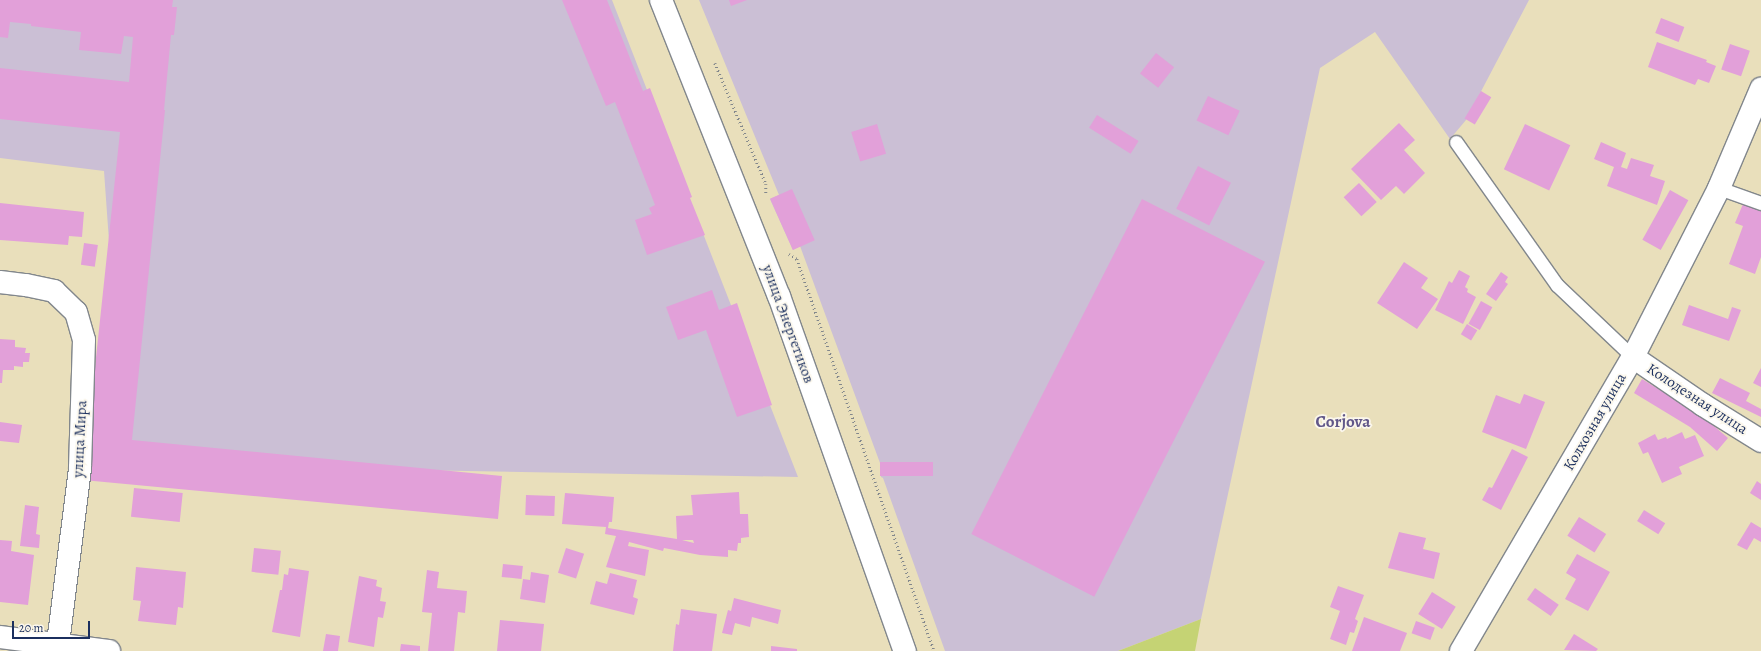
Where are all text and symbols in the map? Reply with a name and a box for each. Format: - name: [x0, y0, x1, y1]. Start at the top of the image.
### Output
- street label: улица Энергетиков: [758, 262, 818, 386]
- street label: Колодезная улица: [1643, 360, 1751, 438]
- street label: Колхозная улица: [1560, 370, 1630, 474]
- street label: улица Мира: [69, 400, 91, 478]
- district label: Corjova: [1315, 412, 1371, 432]
- scale bar: [14, 613, 92, 639]
- text: 20 m: [19, 620, 43, 636]

